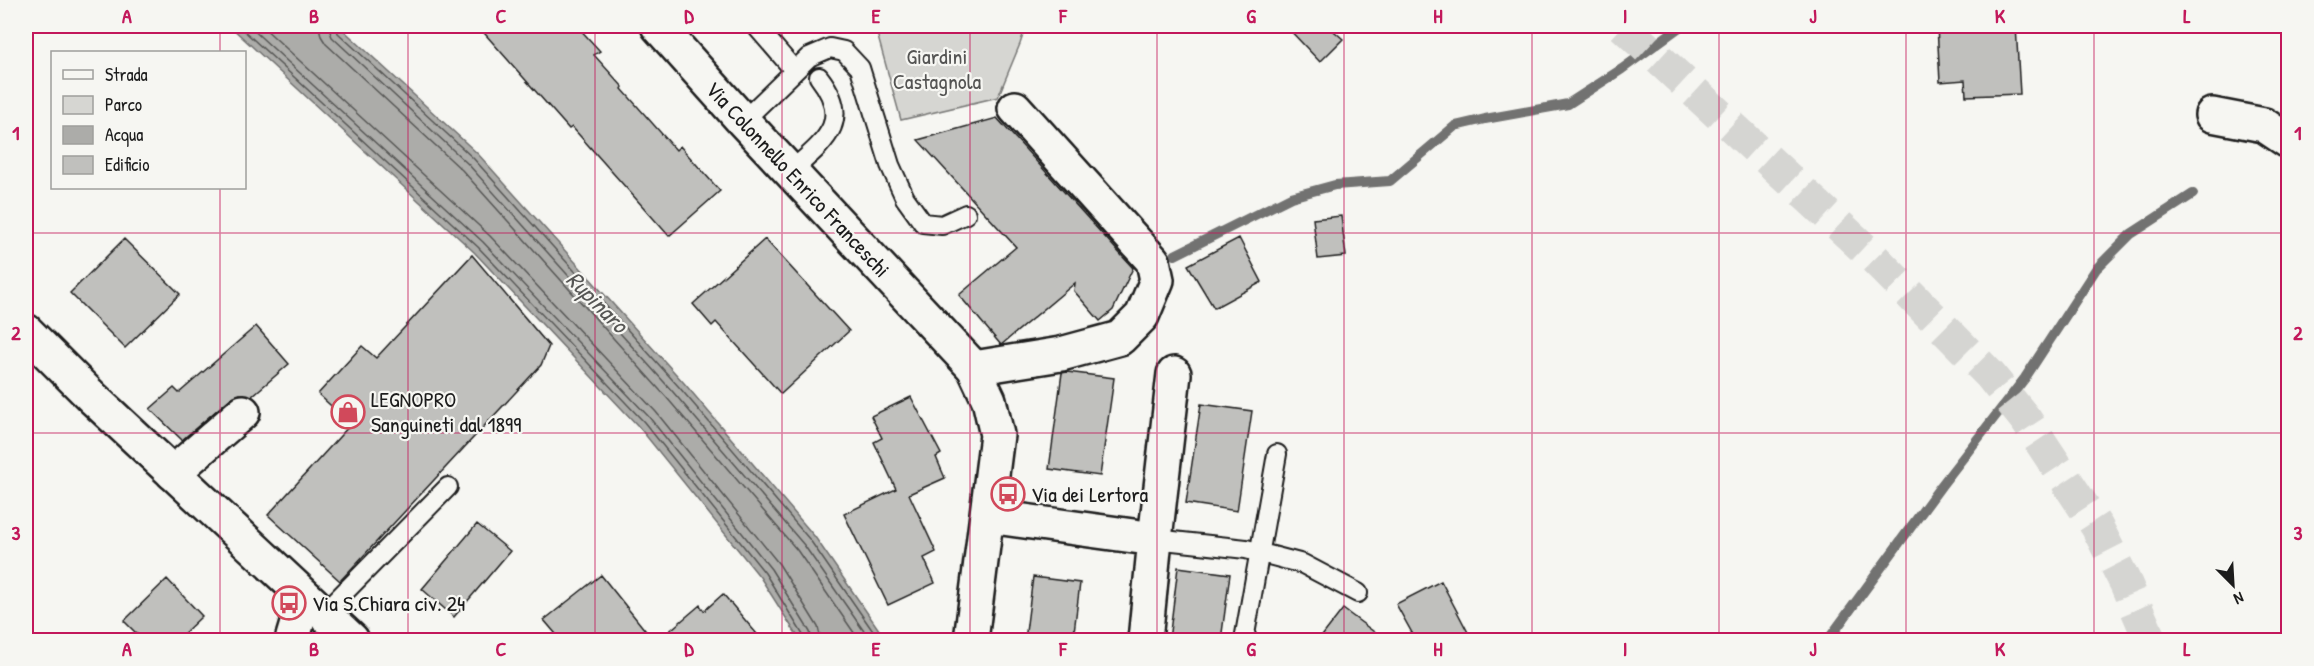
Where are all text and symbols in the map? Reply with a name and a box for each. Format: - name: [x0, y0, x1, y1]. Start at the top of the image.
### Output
- text: A: [122, 2, 132, 29]
- text: B: [309, 2, 319, 29]
- text: C: [496, 2, 507, 29]
- text: D: [684, 2, 694, 29]
- text: E: [872, 2, 881, 29]
- text: F: [1058, 2, 1068, 29]
- text: G: [1246, 2, 1256, 29]
- text: H: [1433, 2, 1443, 29]
- text: I: [1623, 2, 1627, 29]
- text: J: [1809, 2, 1817, 29]
- text: K: [1995, 2, 2006, 29]
- text: L: [2183, 2, 2191, 29]
- park label: Giardini Castagnola: [893, 41, 982, 96]
- legend: [51, 51, 246, 189]
- text: Strada: [105, 62, 148, 87]
- street label: Via Colonnello Enrico Franceschi: [699, 74, 897, 284]
- text: Parco: [105, 92, 142, 117]
- text: 1: [12, 119, 20, 146]
- text: 1: [2294, 119, 2302, 146]
- text: Acqua: [105, 122, 143, 147]
- text: Edificio: [105, 152, 149, 177]
- water label: Rupinaro: [559, 263, 637, 342]
- text: 2: [11, 319, 21, 346]
- text: 2: [2293, 319, 2303, 346]
- place label: LEGNOPRO Sanguineti dal 1899: [371, 384, 521, 439]
- shop icon: LEGNOPRO Sanguineti dal 1899: [330, 394, 366, 430]
- bus stop icon: Via dei Lertora: [990, 476, 1026, 512]
- place label: Via dei Lertora: [1031, 479, 1149, 509]
- text: 3: [12, 519, 21, 546]
- text: 3: [2294, 519, 2303, 546]
- north arrow: [2203, 555, 2263, 615]
- bus stop icon: Via S.Chiara civ. 24: [271, 585, 307, 621]
- text: N: [2230, 587, 2247, 611]
- place label: Via S.Chiara civ. 24: [312, 588, 465, 618]
- text: A: [122, 635, 132, 662]
- text: B: [309, 635, 319, 662]
- text: C: [496, 635, 507, 662]
- text: D: [684, 635, 694, 662]
- text: E: [872, 635, 881, 662]
- text: F: [1058, 635, 1068, 662]
- text: G: [1246, 635, 1256, 662]
- text: H: [1433, 635, 1443, 662]
- text: I: [1623, 635, 1627, 662]
- text: J: [1809, 635, 1817, 662]
- text: K: [1995, 635, 2006, 662]
- text: L: [2183, 635, 2191, 662]

